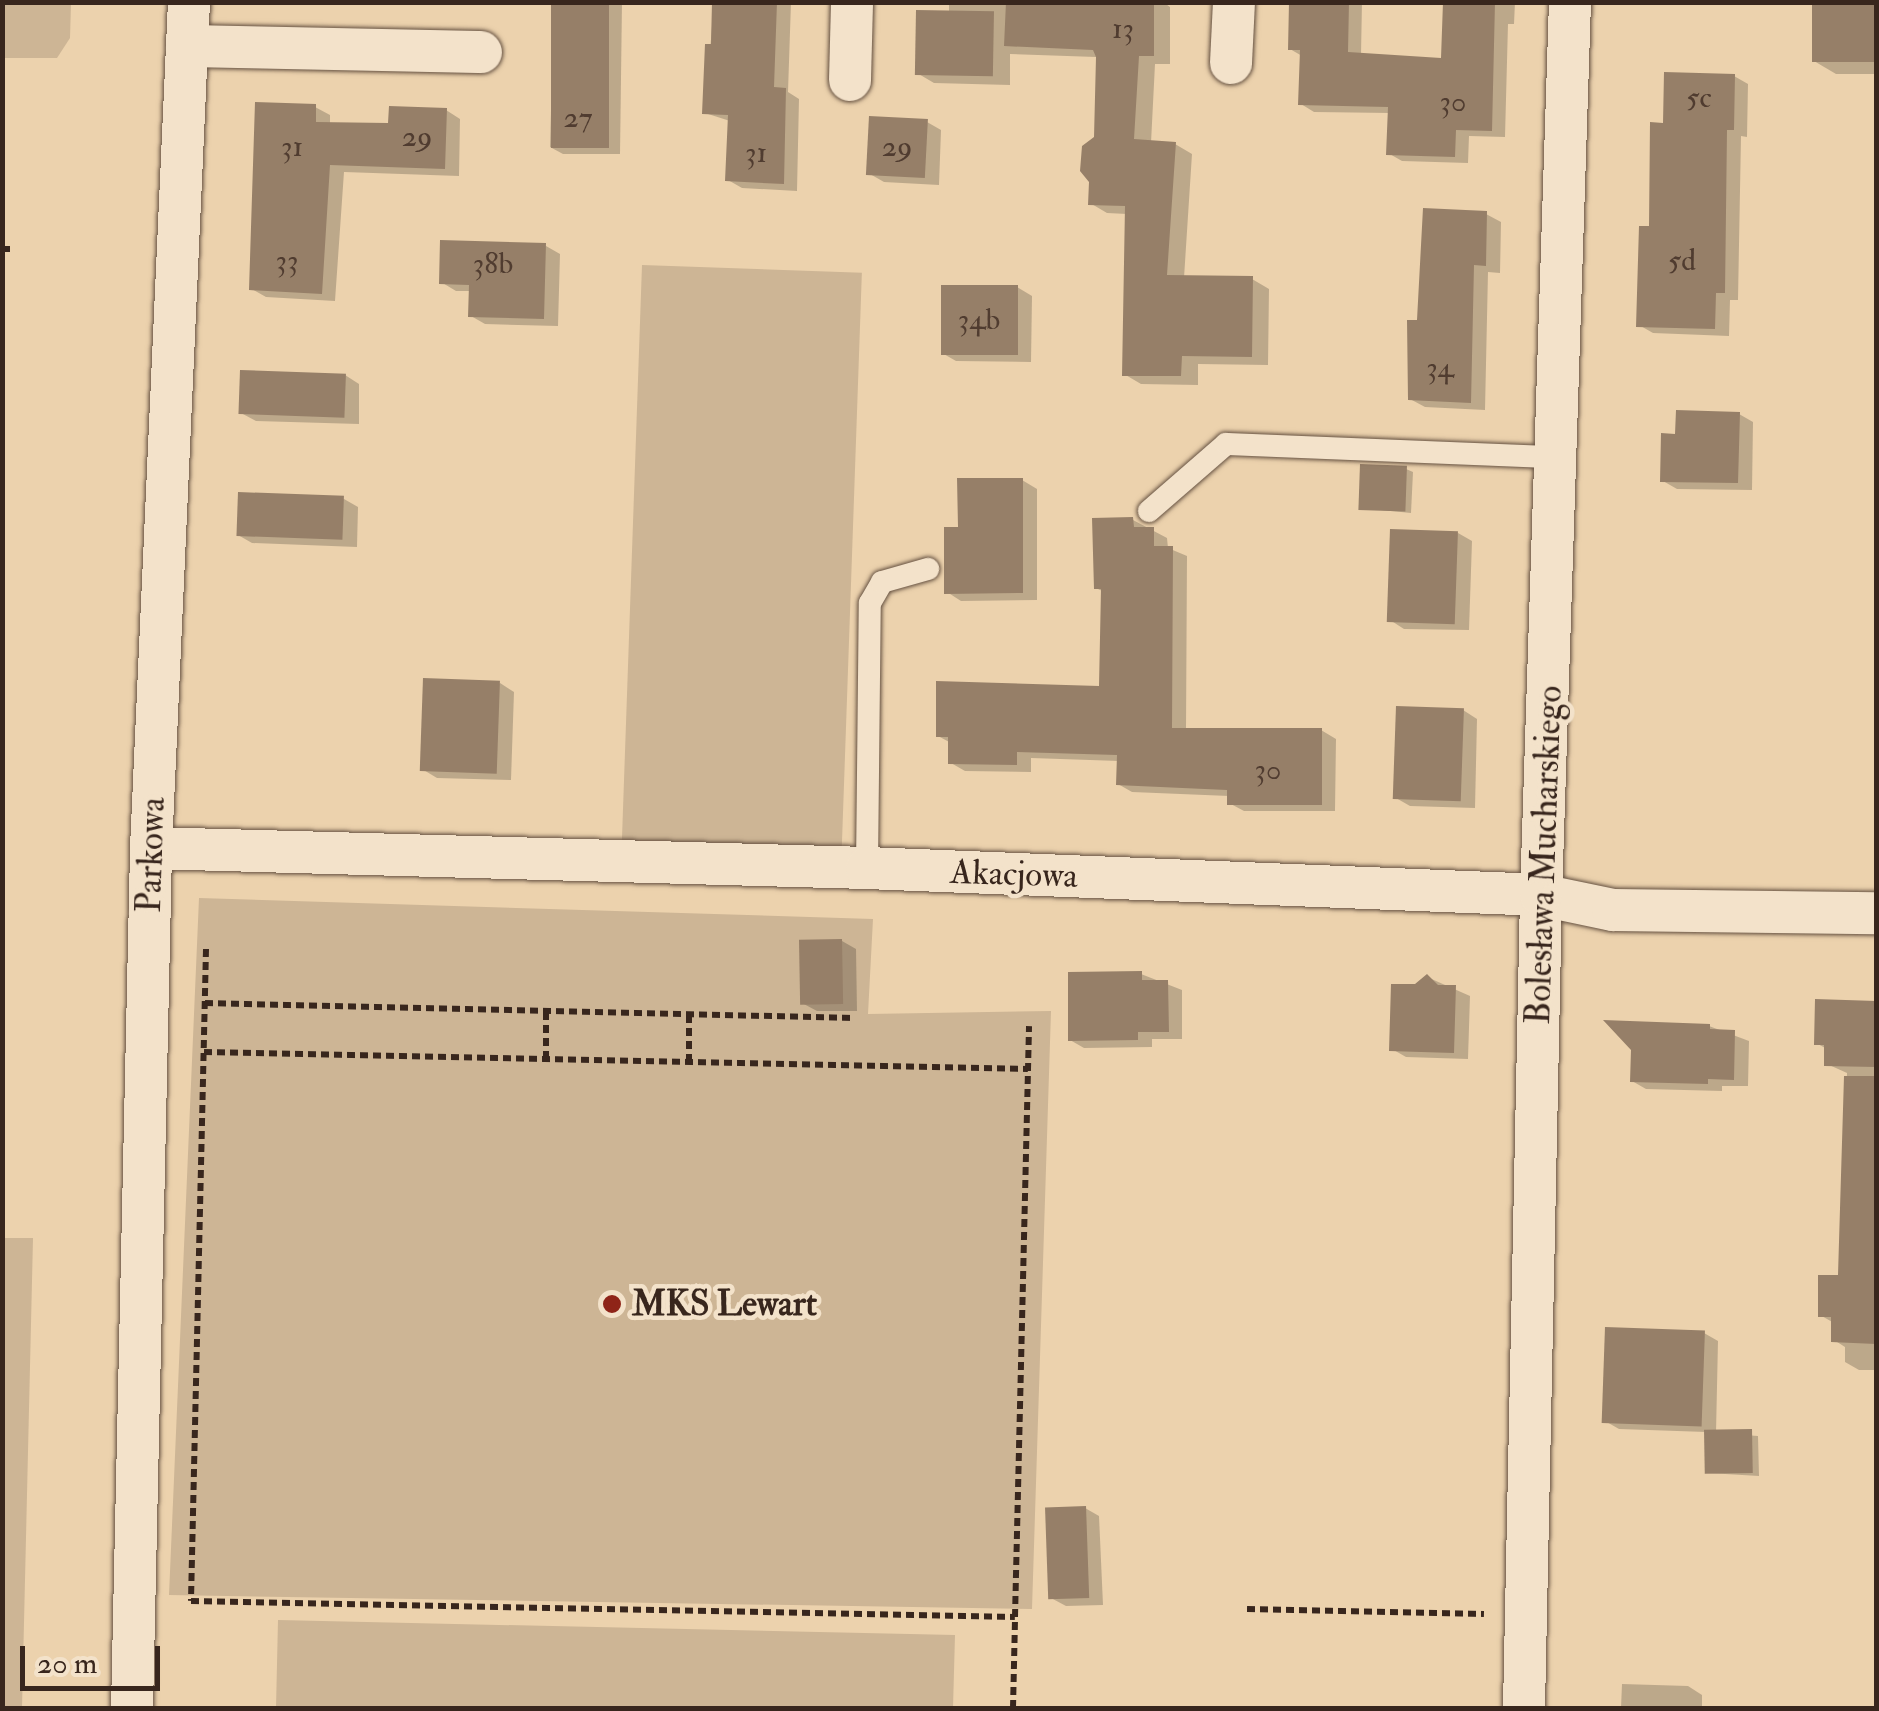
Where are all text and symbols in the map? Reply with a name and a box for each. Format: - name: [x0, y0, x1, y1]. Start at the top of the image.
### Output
- house number: 13: [1112, 11, 1134, 47]
- house number: 5c: [1686, 80, 1712, 116]
- house number: 30: [1440, 84, 1466, 120]
- house number: 27: [564, 100, 592, 136]
- house number: 29: [402, 119, 432, 155]
- house number: 31: [281, 129, 303, 165]
- house number: 29: [882, 129, 912, 165]
- house number: 31: [745, 135, 767, 171]
- house number: 33: [275, 243, 299, 279]
- house number: 5d: [1668, 243, 1696, 279]
- house number: 38b: [473, 246, 513, 282]
- house number: 34b: [958, 302, 1000, 338]
- house number: 34: [1426, 350, 1454, 386]
- street label: Bolesława Mucharskiego: [1517, 685, 1571, 1025]
- house number: 30: [1255, 752, 1281, 788]
- street label: Parkowa: [128, 797, 174, 913]
- street label: Akacjowa: [949, 851, 1079, 897]
- place label: MKS Lewart: [632, 1283, 817, 1325]
- marker: MKS Lewart: [601, 1293, 623, 1315]
- scale bar: [25, 1626, 165, 1688]
- text: 20 m: [37, 1645, 97, 1682]

